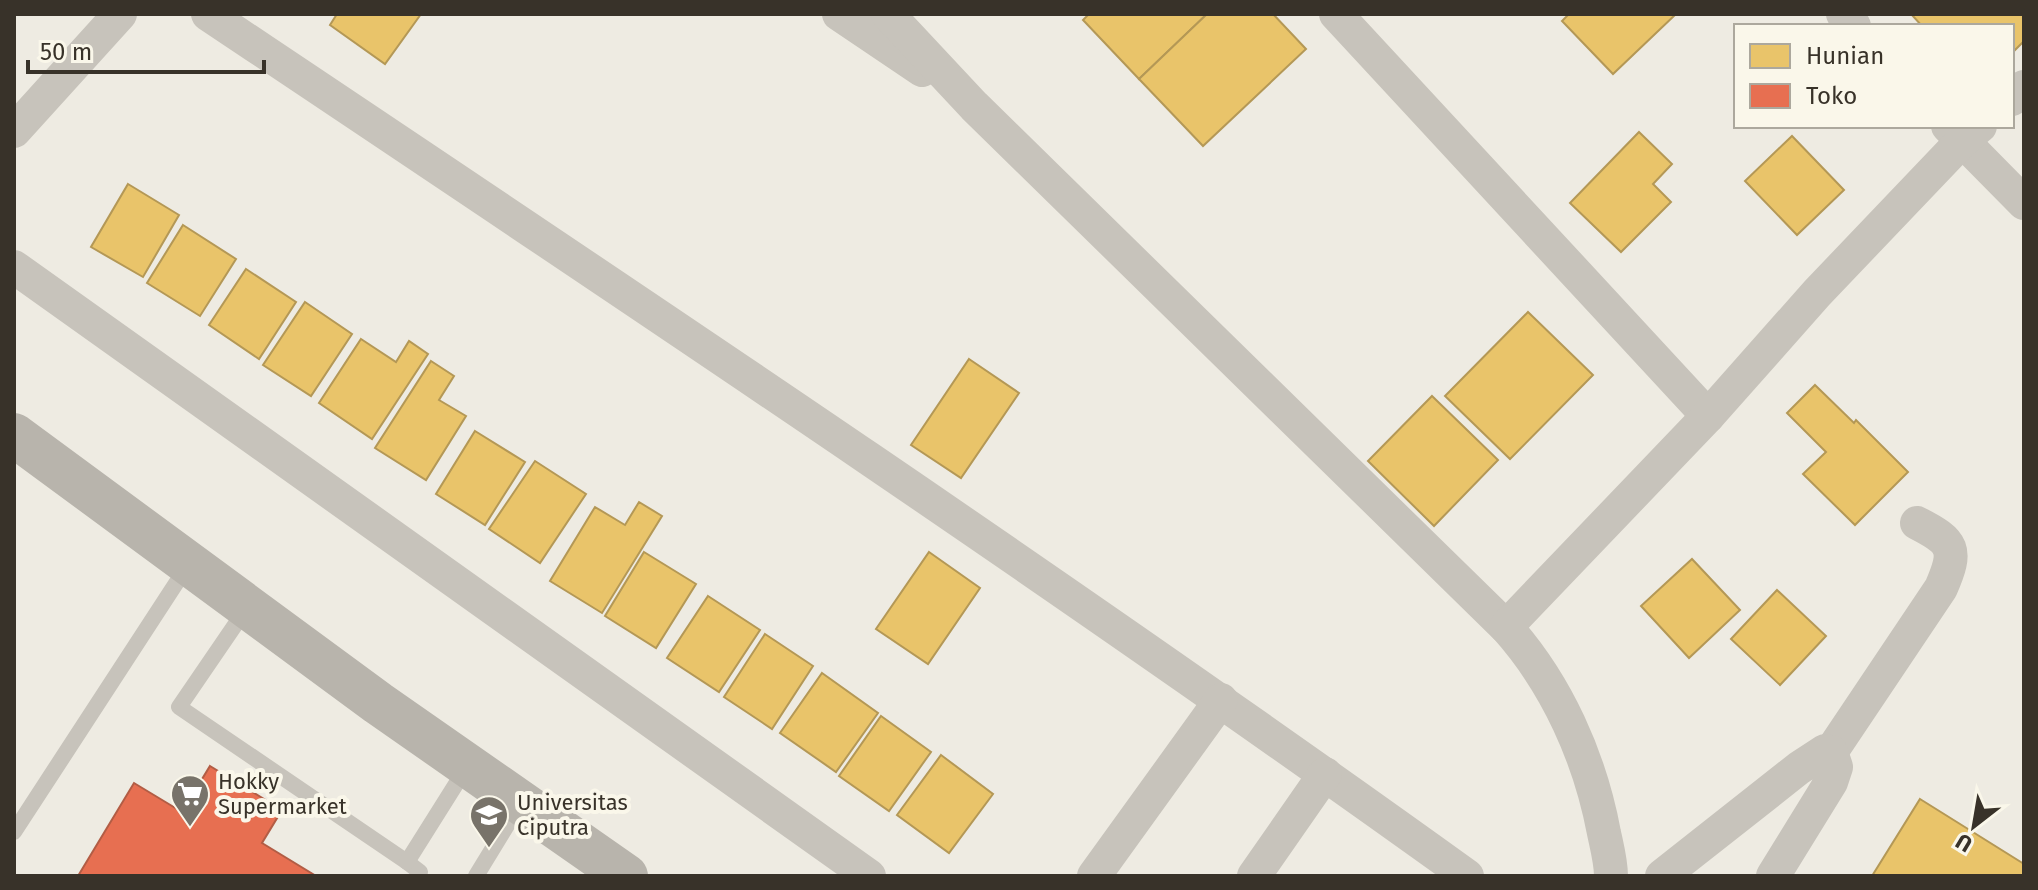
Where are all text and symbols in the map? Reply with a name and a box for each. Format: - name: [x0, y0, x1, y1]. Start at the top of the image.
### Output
- scale bar: [28, 24, 264, 74]
- legend: [1734, 24, 2014, 128]
- text: 50 m: [40, 38, 92, 66]
- text: Hunian: [1806, 42, 1884, 70]
- text: Toko: [1806, 82, 1857, 110]
- place label: Hokky Supermarket: [218, 768, 347, 820]
- supermarket icon: Hokky Supermarket: [169, 773, 211, 828]
- north arrow: [1934, 786, 2014, 866]
- place label: Universitas Ciputra: [517, 789, 628, 841]
- school or university icon: Universitas Ciputra: [468, 794, 510, 849]
- text: U: [1951, 827, 1977, 858]

